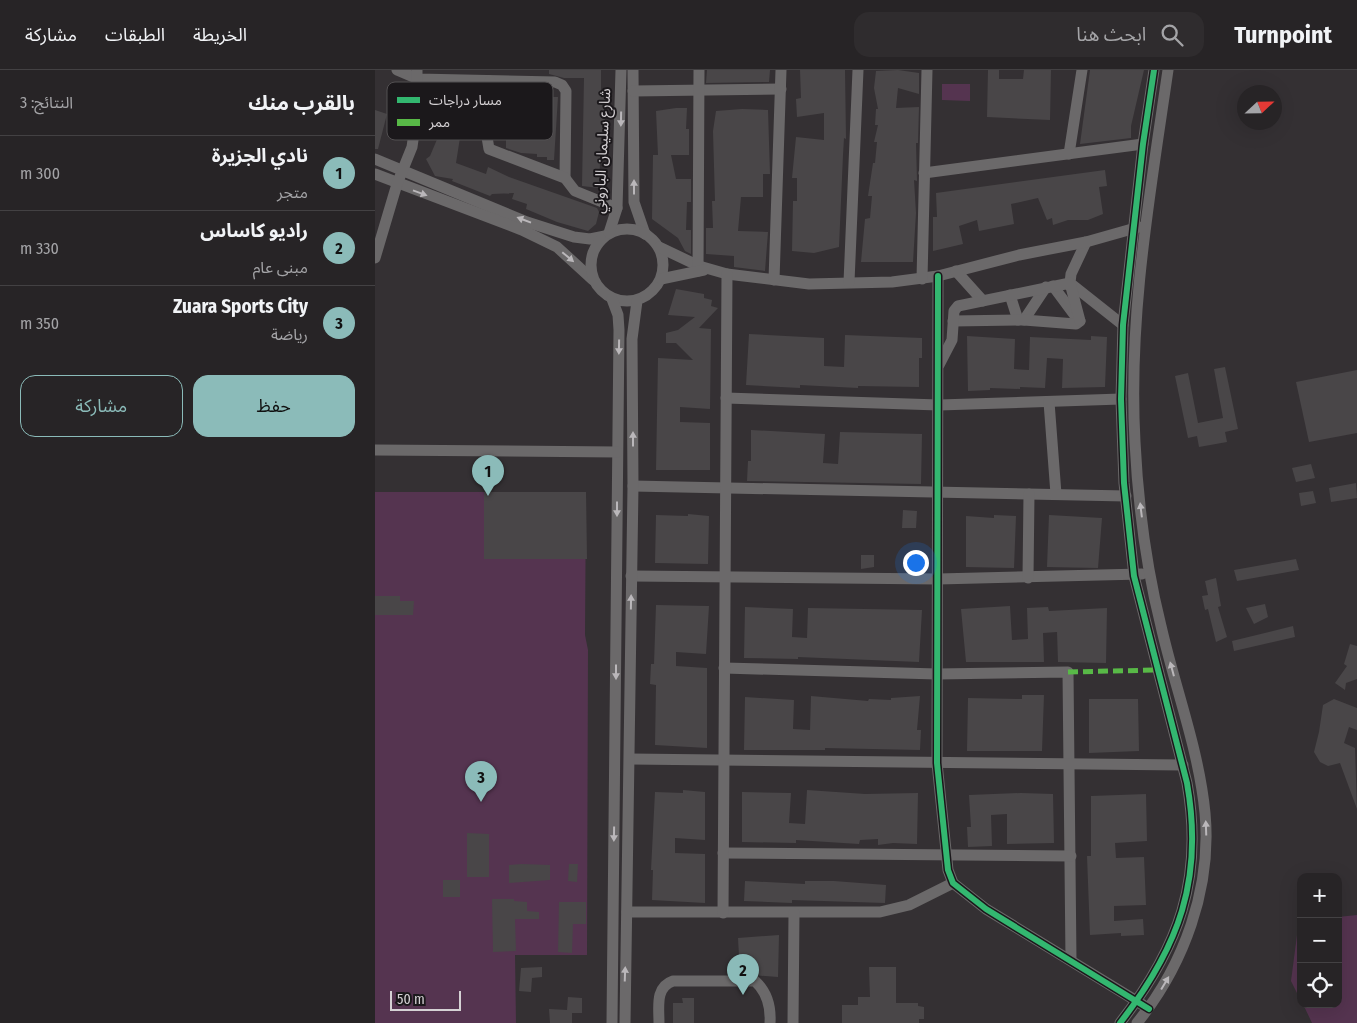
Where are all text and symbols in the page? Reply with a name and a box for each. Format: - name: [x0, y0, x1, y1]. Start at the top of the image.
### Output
- search box: [854, 12, 1204, 57]
- icon: search: [1158, 21, 1186, 49]
- text: Turnpoint: [1234, 21, 1332, 49]
- text: ابحث هنا: [1076, 23, 1146, 46]
- text: مشاركة: [25, 24, 77, 46]
- text: الطبقات: [105, 24, 165, 46]
- text: الخريطة: [193, 24, 247, 46]
- legend: [387, 82, 553, 140]
- north arrow: [1237, 85, 1282, 130]
- street label: شارع سليمان الباروني: [590, 88, 617, 214]
- text: بالقرب منك: [248, 90, 355, 116]
- text: مسار دراجات: [429, 92, 502, 109]
- text: النتائج: 3: [20, 93, 73, 112]
- one-way arrow: [617, 111, 625, 127]
- text: ممر: [428, 114, 450, 131]
- text: نادي الجزيرة: [212, 144, 308, 167]
- text: 300 m: [20, 164, 60, 183]
- text: 1: [336, 164, 342, 183]
- one-way arrow: [630, 179, 638, 195]
- text: متجر: [277, 183, 308, 202]
- one-way arrow: [413, 189, 428, 197]
- one-way arrow: [517, 216, 531, 224]
- text: راديو كاساس: [200, 219, 308, 242]
- text: 330 m: [20, 239, 59, 258]
- text: 2: [335, 239, 343, 258]
- one-way arrow: [562, 251, 574, 263]
- text: مبنى عام: [253, 258, 308, 277]
- text: Zuara Sports City: [173, 295, 308, 318]
- text: 350 m: [20, 314, 59, 333]
- text: 3: [335, 314, 343, 333]
- text: رياضة: [271, 325, 308, 344]
- one-way arrow: [614, 339, 622, 355]
- button: مشاركة: [20, 375, 183, 437]
- button: حفظ: [193, 375, 355, 437]
- one-way arrow: [629, 431, 637, 447]
- pin: 1: [472, 455, 504, 496]
- one-way arrow: [613, 501, 621, 517]
- one-way arrow: [1137, 502, 1145, 518]
- your location: [903, 550, 929, 576]
- one-way arrow: [627, 594, 635, 610]
- one-way arrow: [1168, 662, 1176, 677]
- one-way arrow: [612, 664, 620, 680]
- pin: 3: [465, 761, 497, 802]
- one-way arrow: [1201, 820, 1209, 836]
- one-way arrow: [610, 826, 618, 842]
- map controls: [1297, 873, 1342, 1008]
- button: +: [1297, 873, 1342, 918]
- button: −: [1297, 918, 1342, 963]
- pin: 2: [727, 954, 759, 995]
- button: locate: [1297, 963, 1342, 1008]
- one-way arrow: [621, 966, 629, 982]
- one-way arrow: [1161, 976, 1170, 990]
- scale bar: [390, 988, 461, 1011]
- text: 50 m: [397, 991, 425, 1008]

